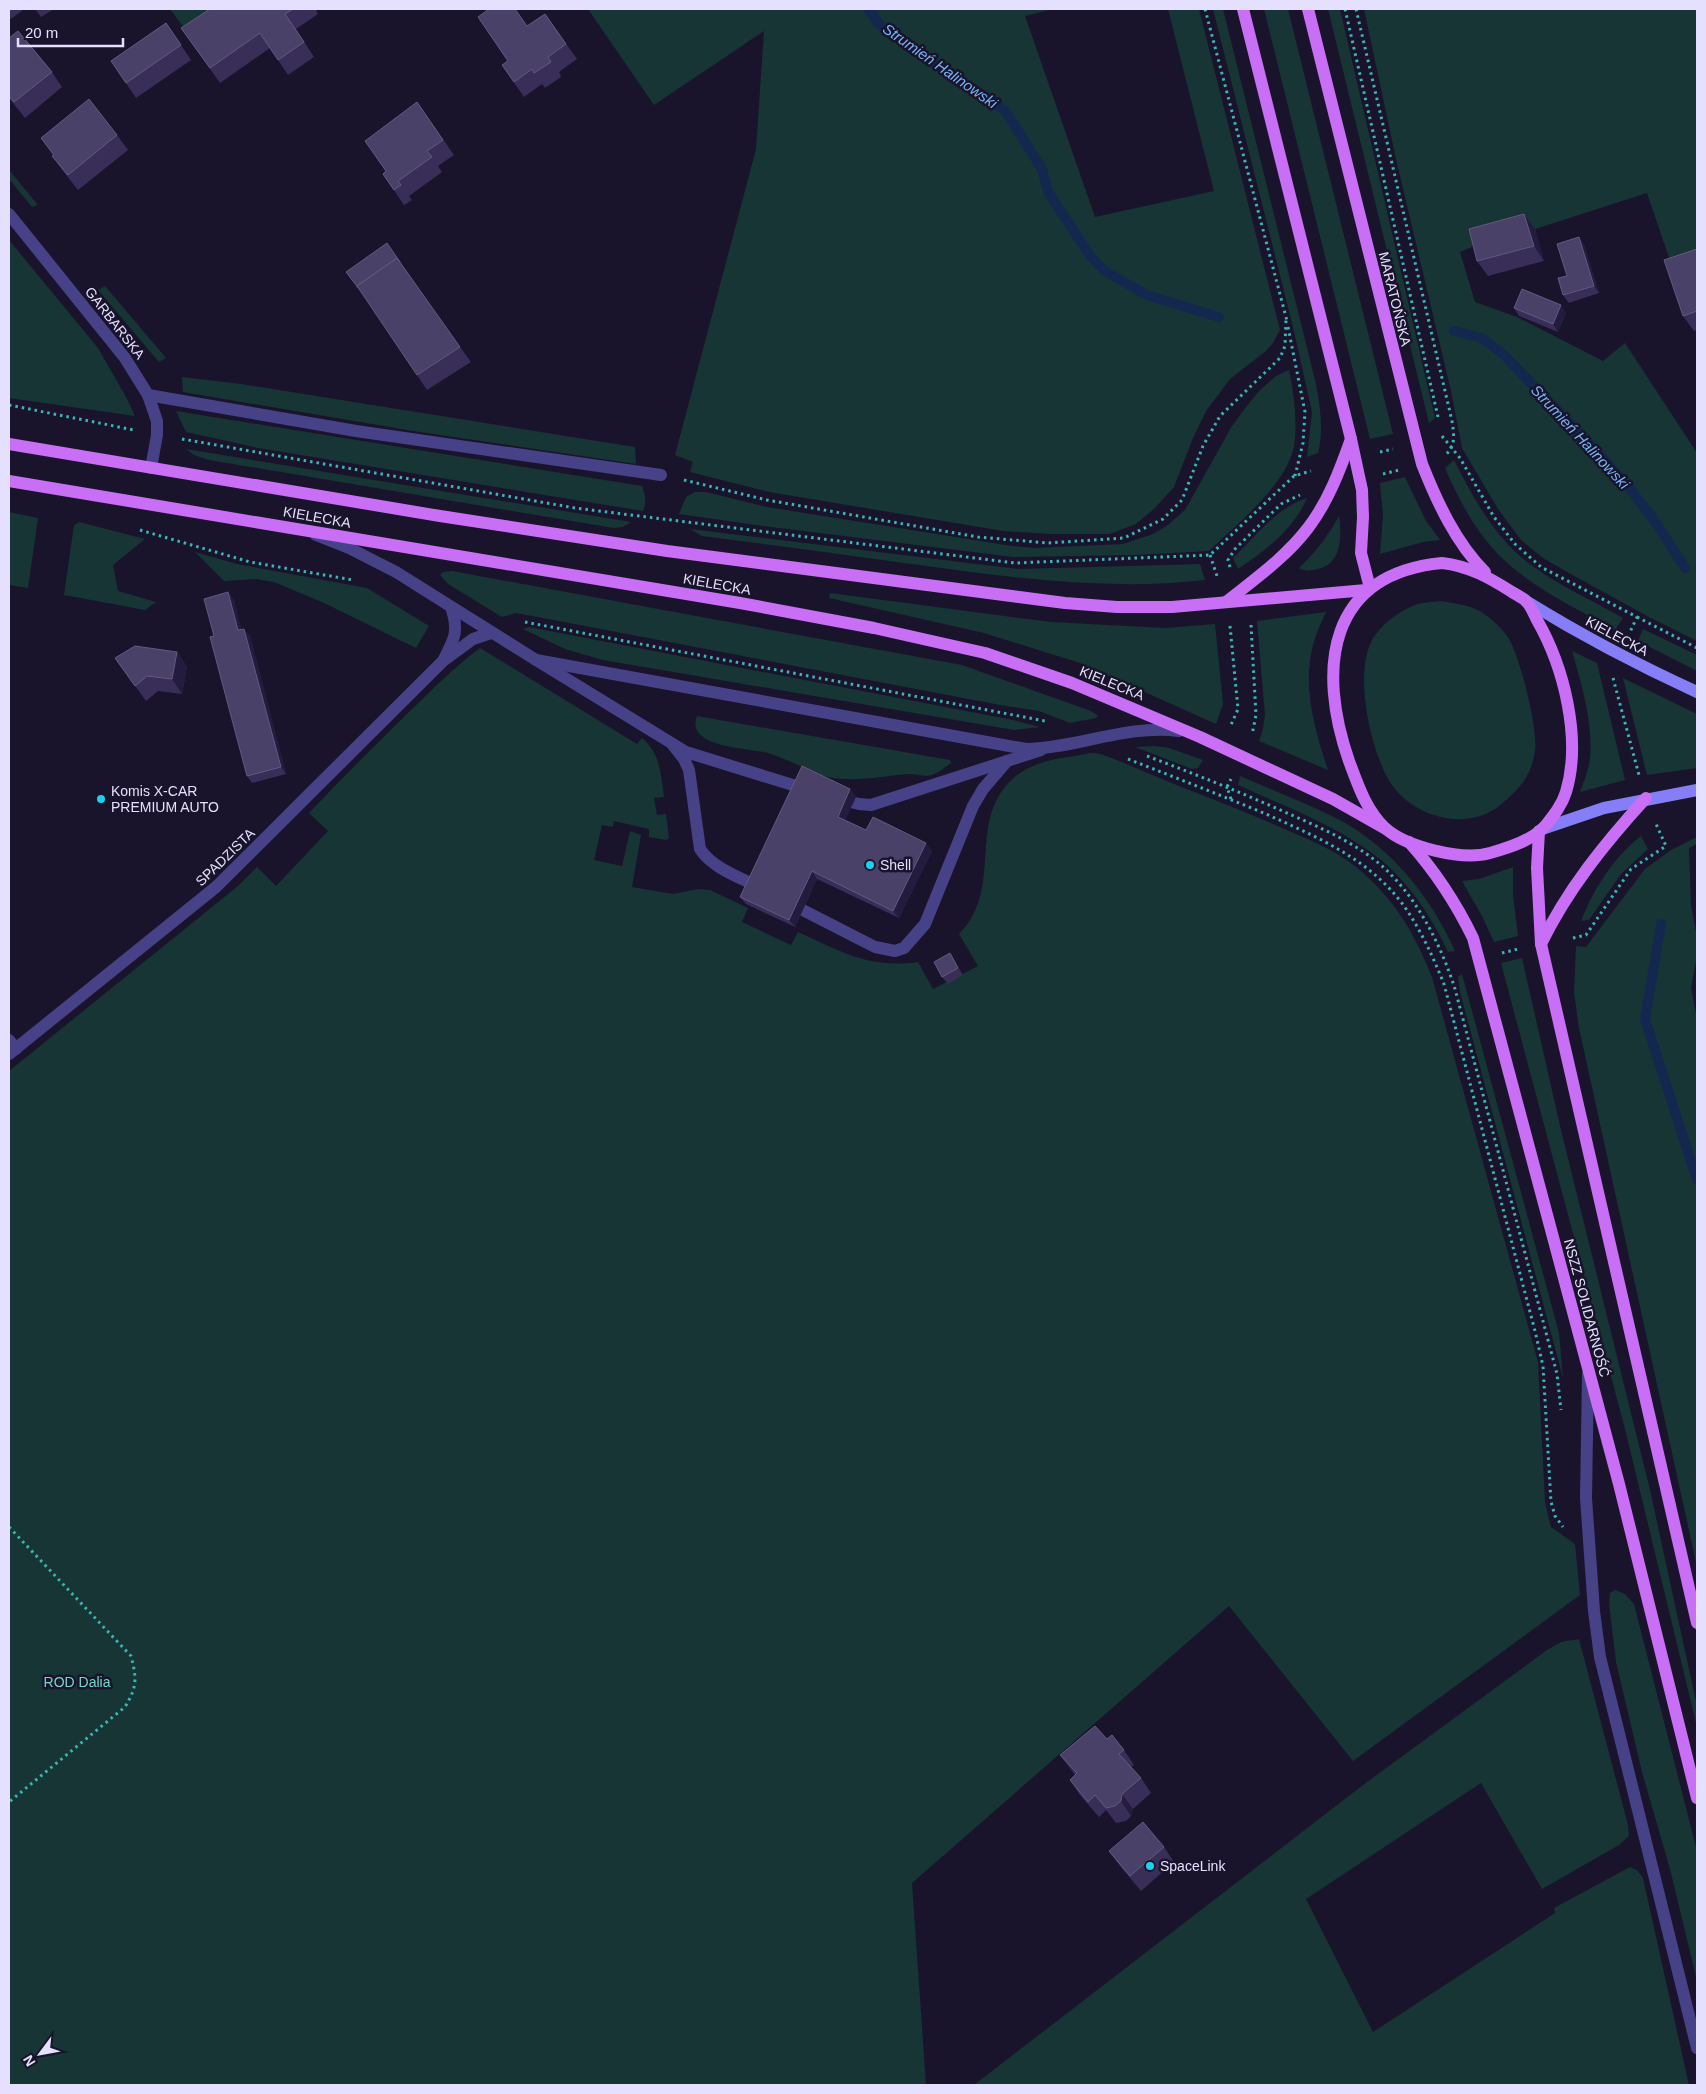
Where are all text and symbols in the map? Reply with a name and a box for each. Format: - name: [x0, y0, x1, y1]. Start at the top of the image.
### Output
- scale bar: [18, 15, 122, 47]
- water label: Strumień Halinowski: [880, 20, 1001, 112]
- text: 20 m: [25, 24, 58, 41]
- street label: MARATOŃSKA: [1376, 250, 1415, 348]
- street label: GARBARSKA: [82, 284, 149, 363]
- water label: Strumień Halinowski: [1528, 381, 1633, 493]
- street label: KIELECKA: [282, 503, 353, 531]
- street label: KIELECKA: [682, 570, 753, 598]
- street label: KIELECKA: [1583, 613, 1652, 659]
- street label: KIELECKA: [1077, 663, 1147, 703]
- place label: Komis X-CAR PREMIUM AUTO: [111, 783, 219, 815]
- marker: Komis X-CAR PREMIUM AUTO: [95, 793, 107, 805]
- street label: SPADZISTA: [192, 824, 258, 889]
- place label: Shell: [880, 857, 911, 873]
- marker: Shell: [864, 859, 876, 871]
- street label: NSZZ SOLIDARNOŚĆ: [1561, 1237, 1614, 1379]
- park label: ROD Dalia: [44, 1674, 111, 1690]
- place label: SpaceLink: [1160, 1858, 1226, 1874]
- marker: SpaceLink: [1144, 1860, 1156, 1872]
- north arrow: [15, 2029, 65, 2079]
- text: N: [20, 2052, 38, 2069]

